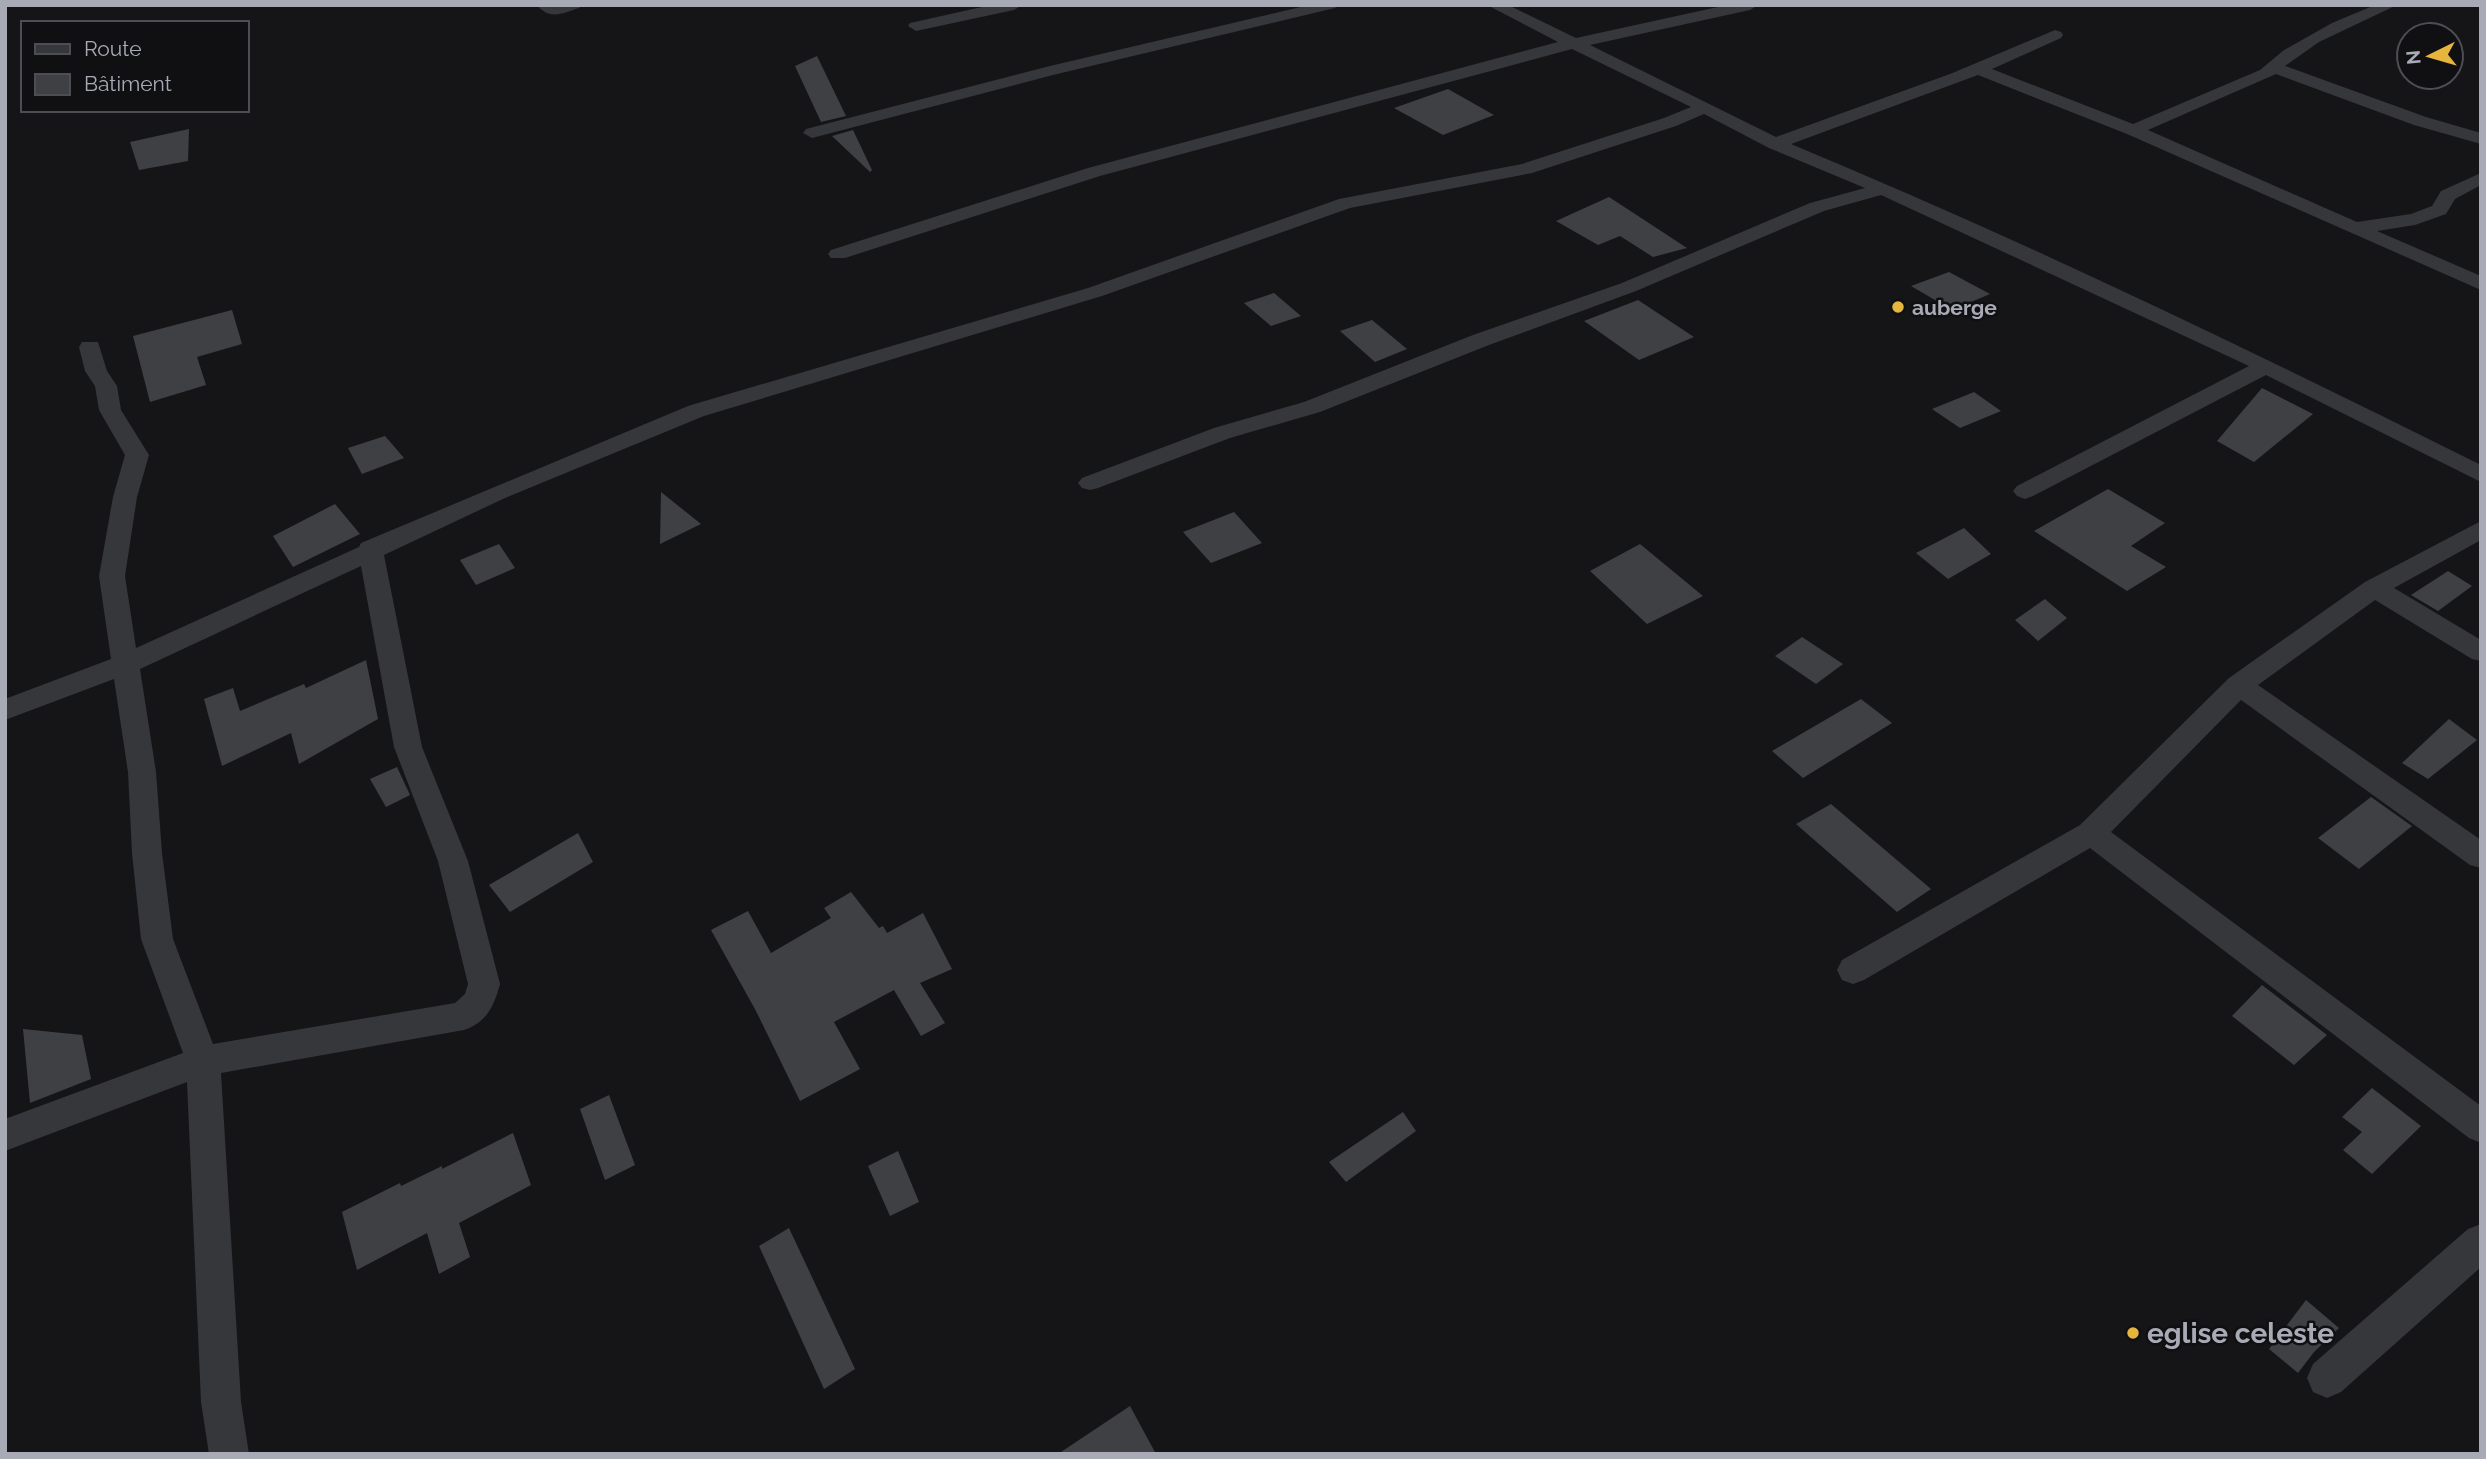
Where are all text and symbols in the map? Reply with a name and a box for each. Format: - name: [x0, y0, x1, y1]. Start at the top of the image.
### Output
- legend: [21, 21, 248, 112]
- north arrow: [2395, 21, 2465, 91]
- text: Route: [84, 36, 142, 61]
- text: N: [2401, 49, 2425, 66]
- text: Bâtiment: [84, 71, 172, 96]
- place label: auberge: [1912, 295, 1997, 320]
- marker: auberge: [1890, 299, 1906, 315]
- place label: eglise celeste: [2147, 1317, 2334, 1350]
- marker: eglise celeste: [2125, 1325, 2141, 1341]

